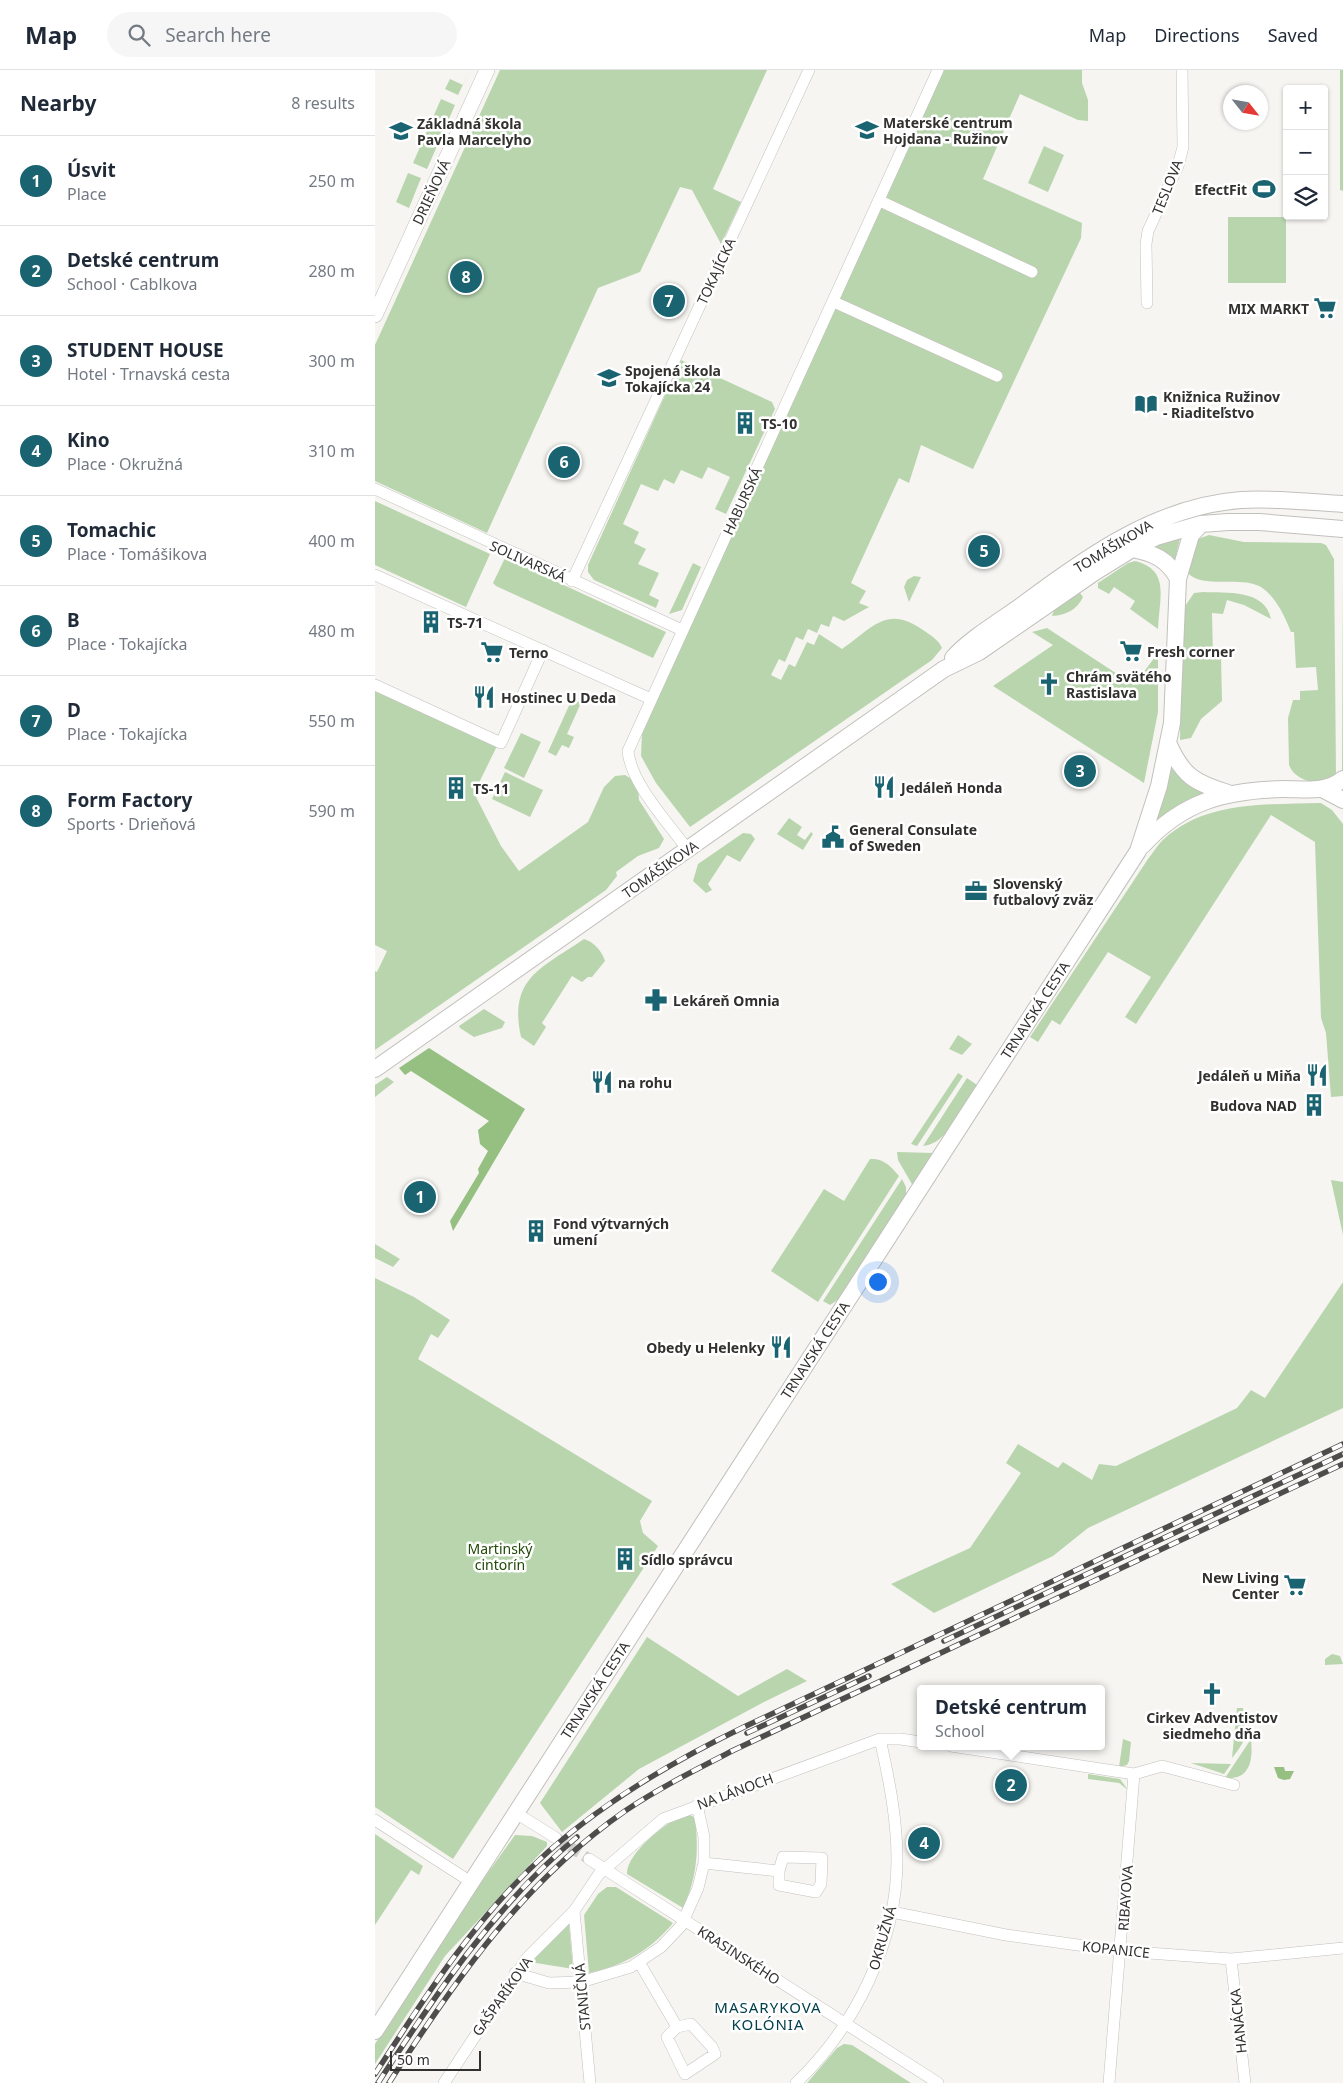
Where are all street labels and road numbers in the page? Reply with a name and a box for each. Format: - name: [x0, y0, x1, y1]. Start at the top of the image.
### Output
- street label: DRIEŇOVÁ: [408, 156, 454, 228]
- street label: TESLOVA: [1147, 157, 1187, 217]
- street label: TOKAJÍCKA: [692, 234, 740, 308]
- street label: HABURSKÁ: [718, 464, 766, 538]
- street label: TOMÁŠIKOVA: [1070, 515, 1156, 577]
- street label: SOLIVARSKÁ: [487, 536, 569, 586]
- street label: TOMÁŠIKOVA: [618, 836, 702, 902]
- street label: TRNAVSKÁ CESTA: [996, 957, 1074, 1063]
- street label: TRNAVSKÁ CESTA: [776, 1297, 854, 1403]
- street label: TRNAVSKÁ CESTA: [556, 1637, 634, 1743]
- street label: NA LÁNOCH: [694, 1768, 776, 1814]
- street label: RIBAYOVA: [1113, 1864, 1137, 1932]
- street label: OKRUŽNÁ: [864, 1904, 900, 1972]
- street label: KRASINSKÉHO: [694, 1921, 784, 1989]
- street label: KOPANICE: [1081, 1936, 1151, 1962]
- street label: GAŠPARÍKOVA: [468, 1952, 536, 2040]
- street label: STANIČNÁ: [570, 1963, 594, 2031]
- street label: HANÁCKA: [1225, 1988, 1251, 2054]

